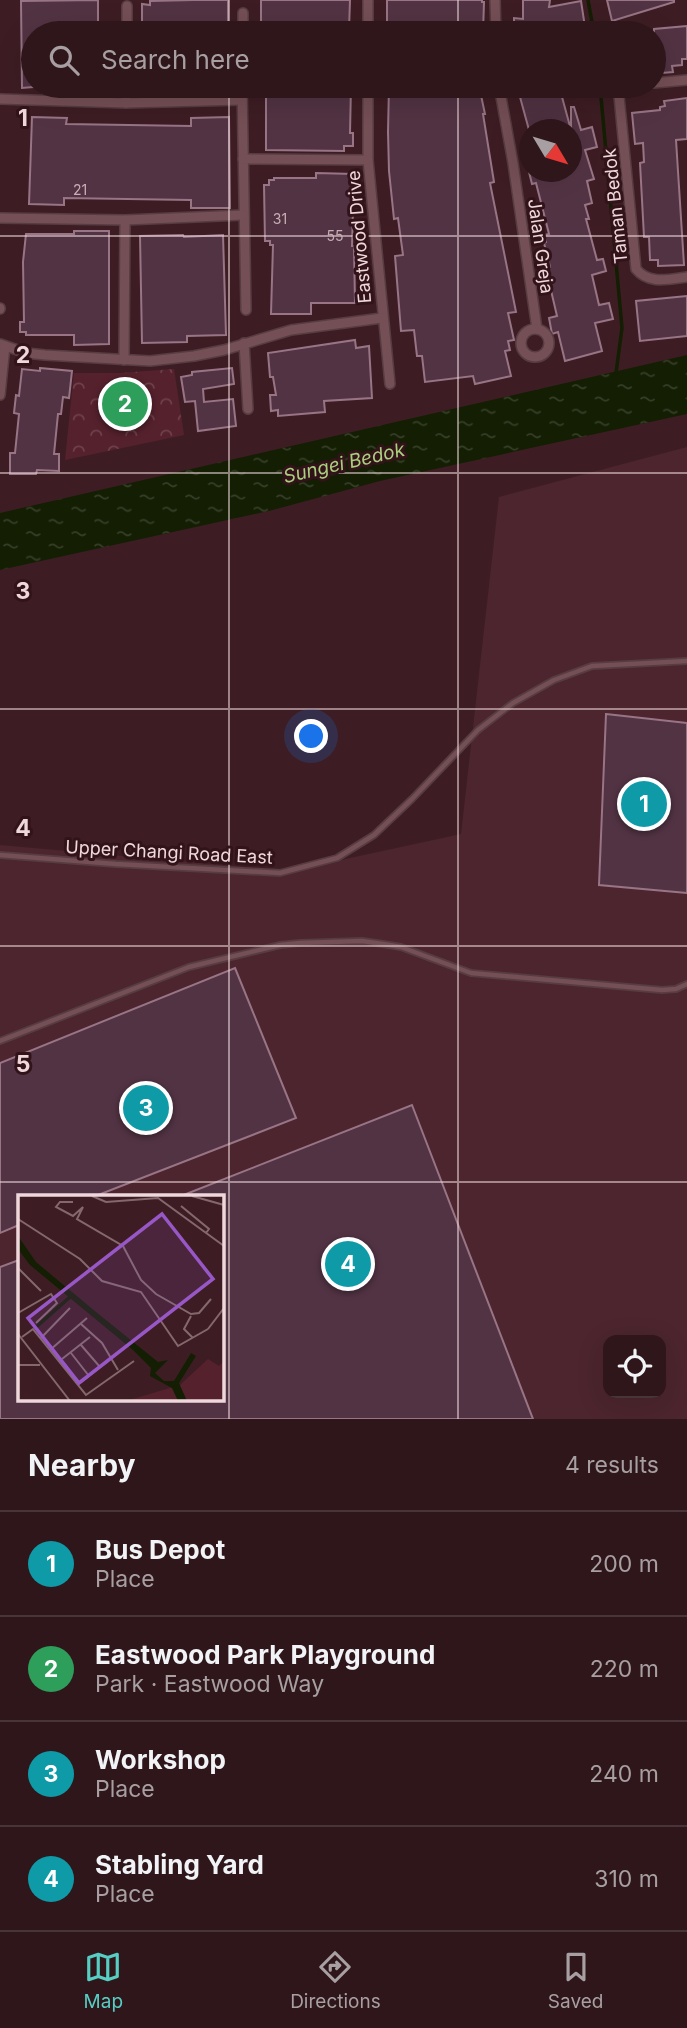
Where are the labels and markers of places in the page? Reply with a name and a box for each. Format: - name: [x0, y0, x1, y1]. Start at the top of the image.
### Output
- pin: 2: [102, 378, 148, 430]
- pin: 1: [621, 778, 667, 830]
- pin: 3: [123, 1082, 169, 1134]
- pin: 4: [325, 1238, 371, 1290]

